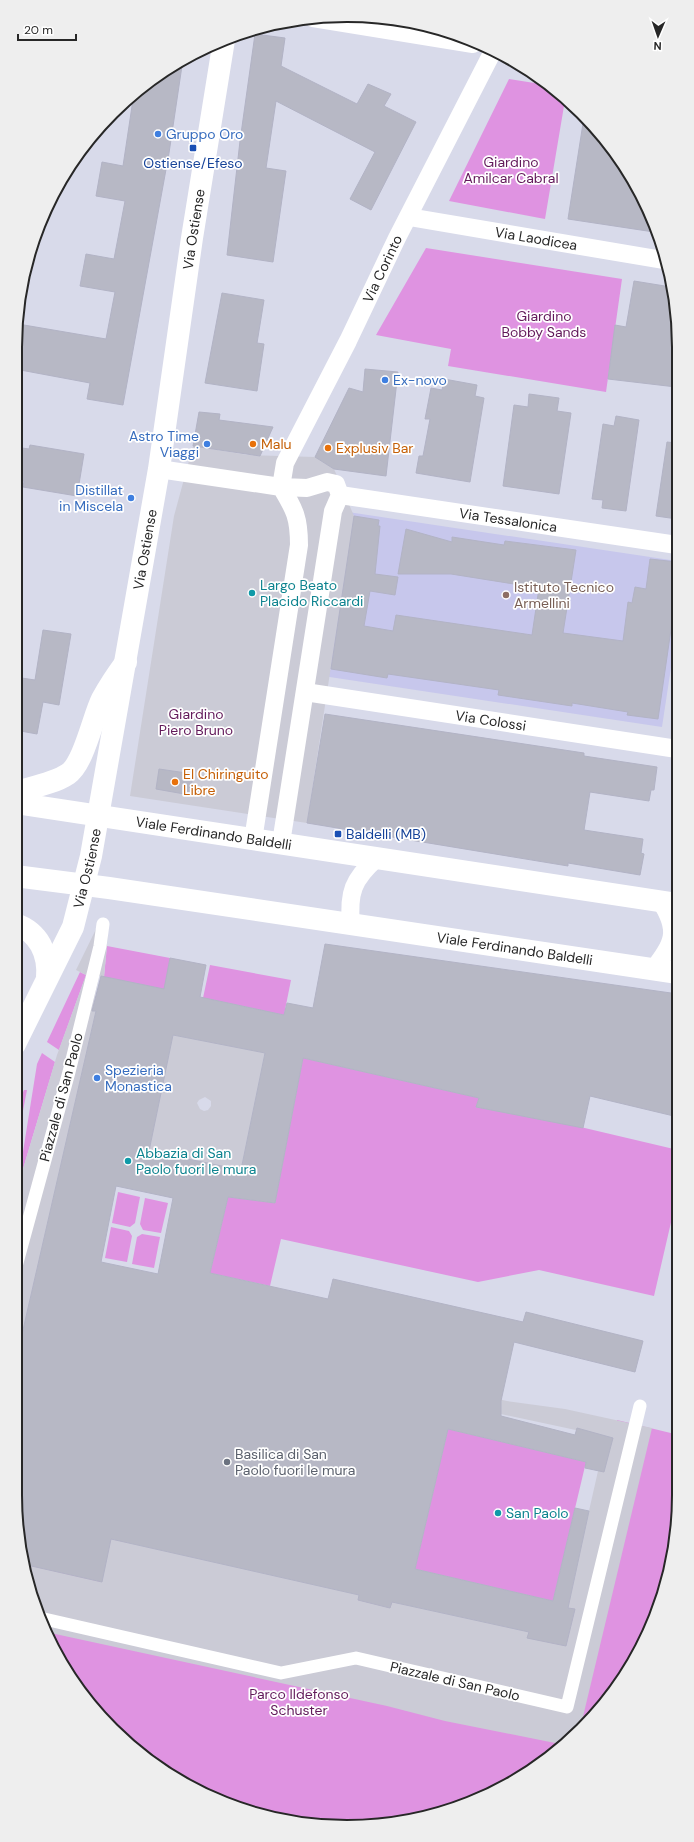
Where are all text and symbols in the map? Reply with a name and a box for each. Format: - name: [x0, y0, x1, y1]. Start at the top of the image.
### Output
- scale bar: [18, 16, 76, 42]
- north arrow: [638, 16, 678, 56]
- text: 20 m: [24, 22, 53, 38]
- text: N: [653, 39, 662, 53]
- place label: Gruppo Oro: [166, 125, 243, 143]
- marker: Gruppo Oro: [153, 129, 163, 139]
- marker: Ostiense/Efeso: [188, 143, 198, 153]
- park label: Giardino Amilcar Cabral: [463, 153, 559, 187]
- place label: Ostiense/Efeso: [143, 154, 243, 172]
- street label: Via Ostiense: [179, 187, 209, 271]
- street label: Via Laodicea: [494, 223, 579, 254]
- street label: Via Corinto: [359, 232, 406, 305]
- park label: Giardino Bobby Sands: [502, 307, 586, 341]
- place label: Ex-novo: [393, 371, 447, 389]
- marker: Ex-novo: [380, 375, 390, 385]
- place label: Astro Time Viaggi: [129, 427, 199, 461]
- place label: Malu: [261, 435, 292, 453]
- marker: Astro Time Viaggi: [202, 439, 212, 449]
- marker: Malu: [248, 439, 258, 449]
- place label: Explusiv Bar: [336, 439, 414, 457]
- marker: Explusiv Bar: [323, 443, 333, 453]
- place label: Distillat in Miscela: [59, 481, 123, 515]
- marker: Distillat in Miscela: [126, 493, 136, 503]
- street label: Via Tessalonica: [458, 504, 558, 536]
- street label: Via Ostiense: [129, 508, 161, 591]
- place label: Largo Beato Placido Riccardi: [260, 576, 363, 610]
- place label: Istituto Tecnico Armellini: [514, 578, 614, 612]
- marker: Largo Beato Placido Riccardi: [247, 588, 257, 598]
- marker: Istituto Tecnico Armellini: [501, 590, 511, 600]
- park label: Giardino Piero Bruno: [159, 705, 233, 739]
- street label: Via Colossi: [454, 706, 527, 735]
- place label: El Chiringuito Libre: [183, 765, 269, 799]
- marker: El Chiringuito Libre: [170, 777, 180, 787]
- street label: Viale Ferdinando Baldelli: [134, 813, 293, 854]
- place label: Baldelli (MB): [346, 825, 426, 843]
- street label: Via Ostiense: [69, 827, 105, 910]
- marker: Baldelli (MB): [333, 829, 343, 839]
- street label: Viale Ferdinando Baldelli: [436, 928, 594, 969]
- street label: Piazzale di San Paolo: [35, 1031, 87, 1163]
- place label: Spezieria Monastica: [105, 1061, 172, 1095]
- marker: Spezieria Monastica: [92, 1073, 102, 1083]
- place label: Abbazia di San Paolo fuori le mura: [136, 1144, 256, 1178]
- marker: Abbazia di San Paolo fuori le mura: [123, 1156, 133, 1166]
- place label: Basilica di San Paolo fuori le mura: [235, 1445, 355, 1479]
- marker: Basilica di San Paolo fuori le mura: [222, 1457, 232, 1467]
- place label: San Paolo: [506, 1504, 569, 1522]
- marker: San Paolo: [493, 1508, 503, 1518]
- street label: Piazzale di San Paolo: [388, 1657, 522, 1705]
- park label: Parco Ildefonso Schuster: [249, 1685, 349, 1719]

